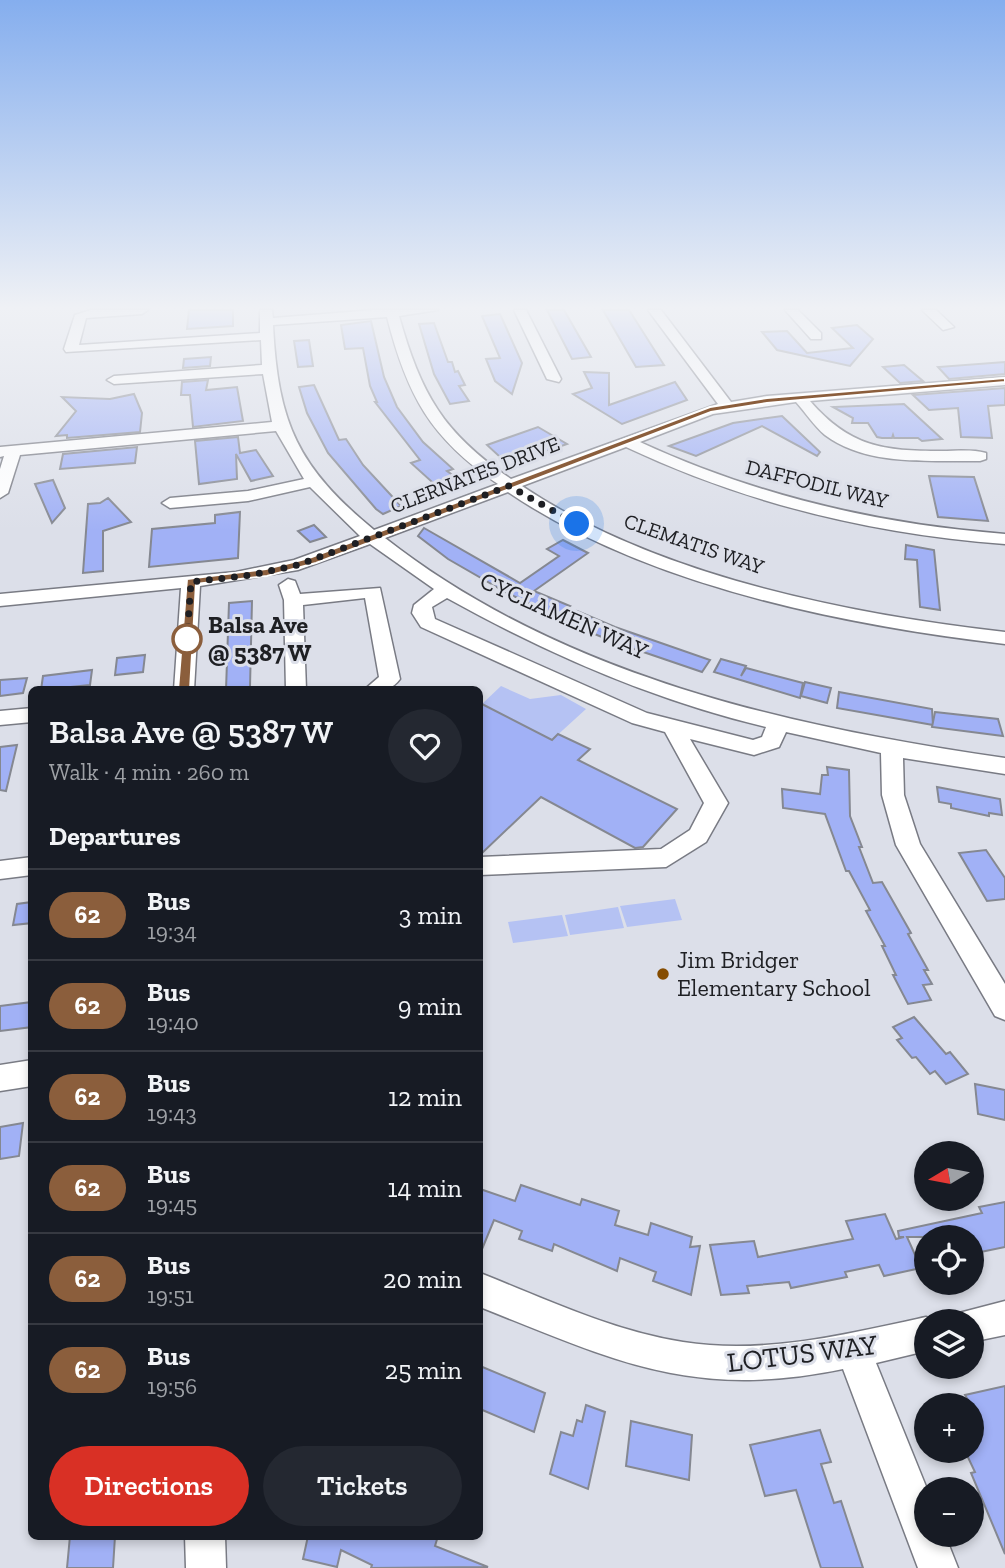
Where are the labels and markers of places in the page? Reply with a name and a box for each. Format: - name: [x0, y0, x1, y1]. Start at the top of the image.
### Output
- place label: Balsa Ave @ 5387 W: [208, 610, 312, 667]
- marker: Balsa Ave @ 5387 W: [172, 624, 202, 654]
- place label: Jim Bridger Elementary School: [677, 945, 871, 1002]
- marker: Jim Bridger Elementary School: [655, 966, 671, 982]

